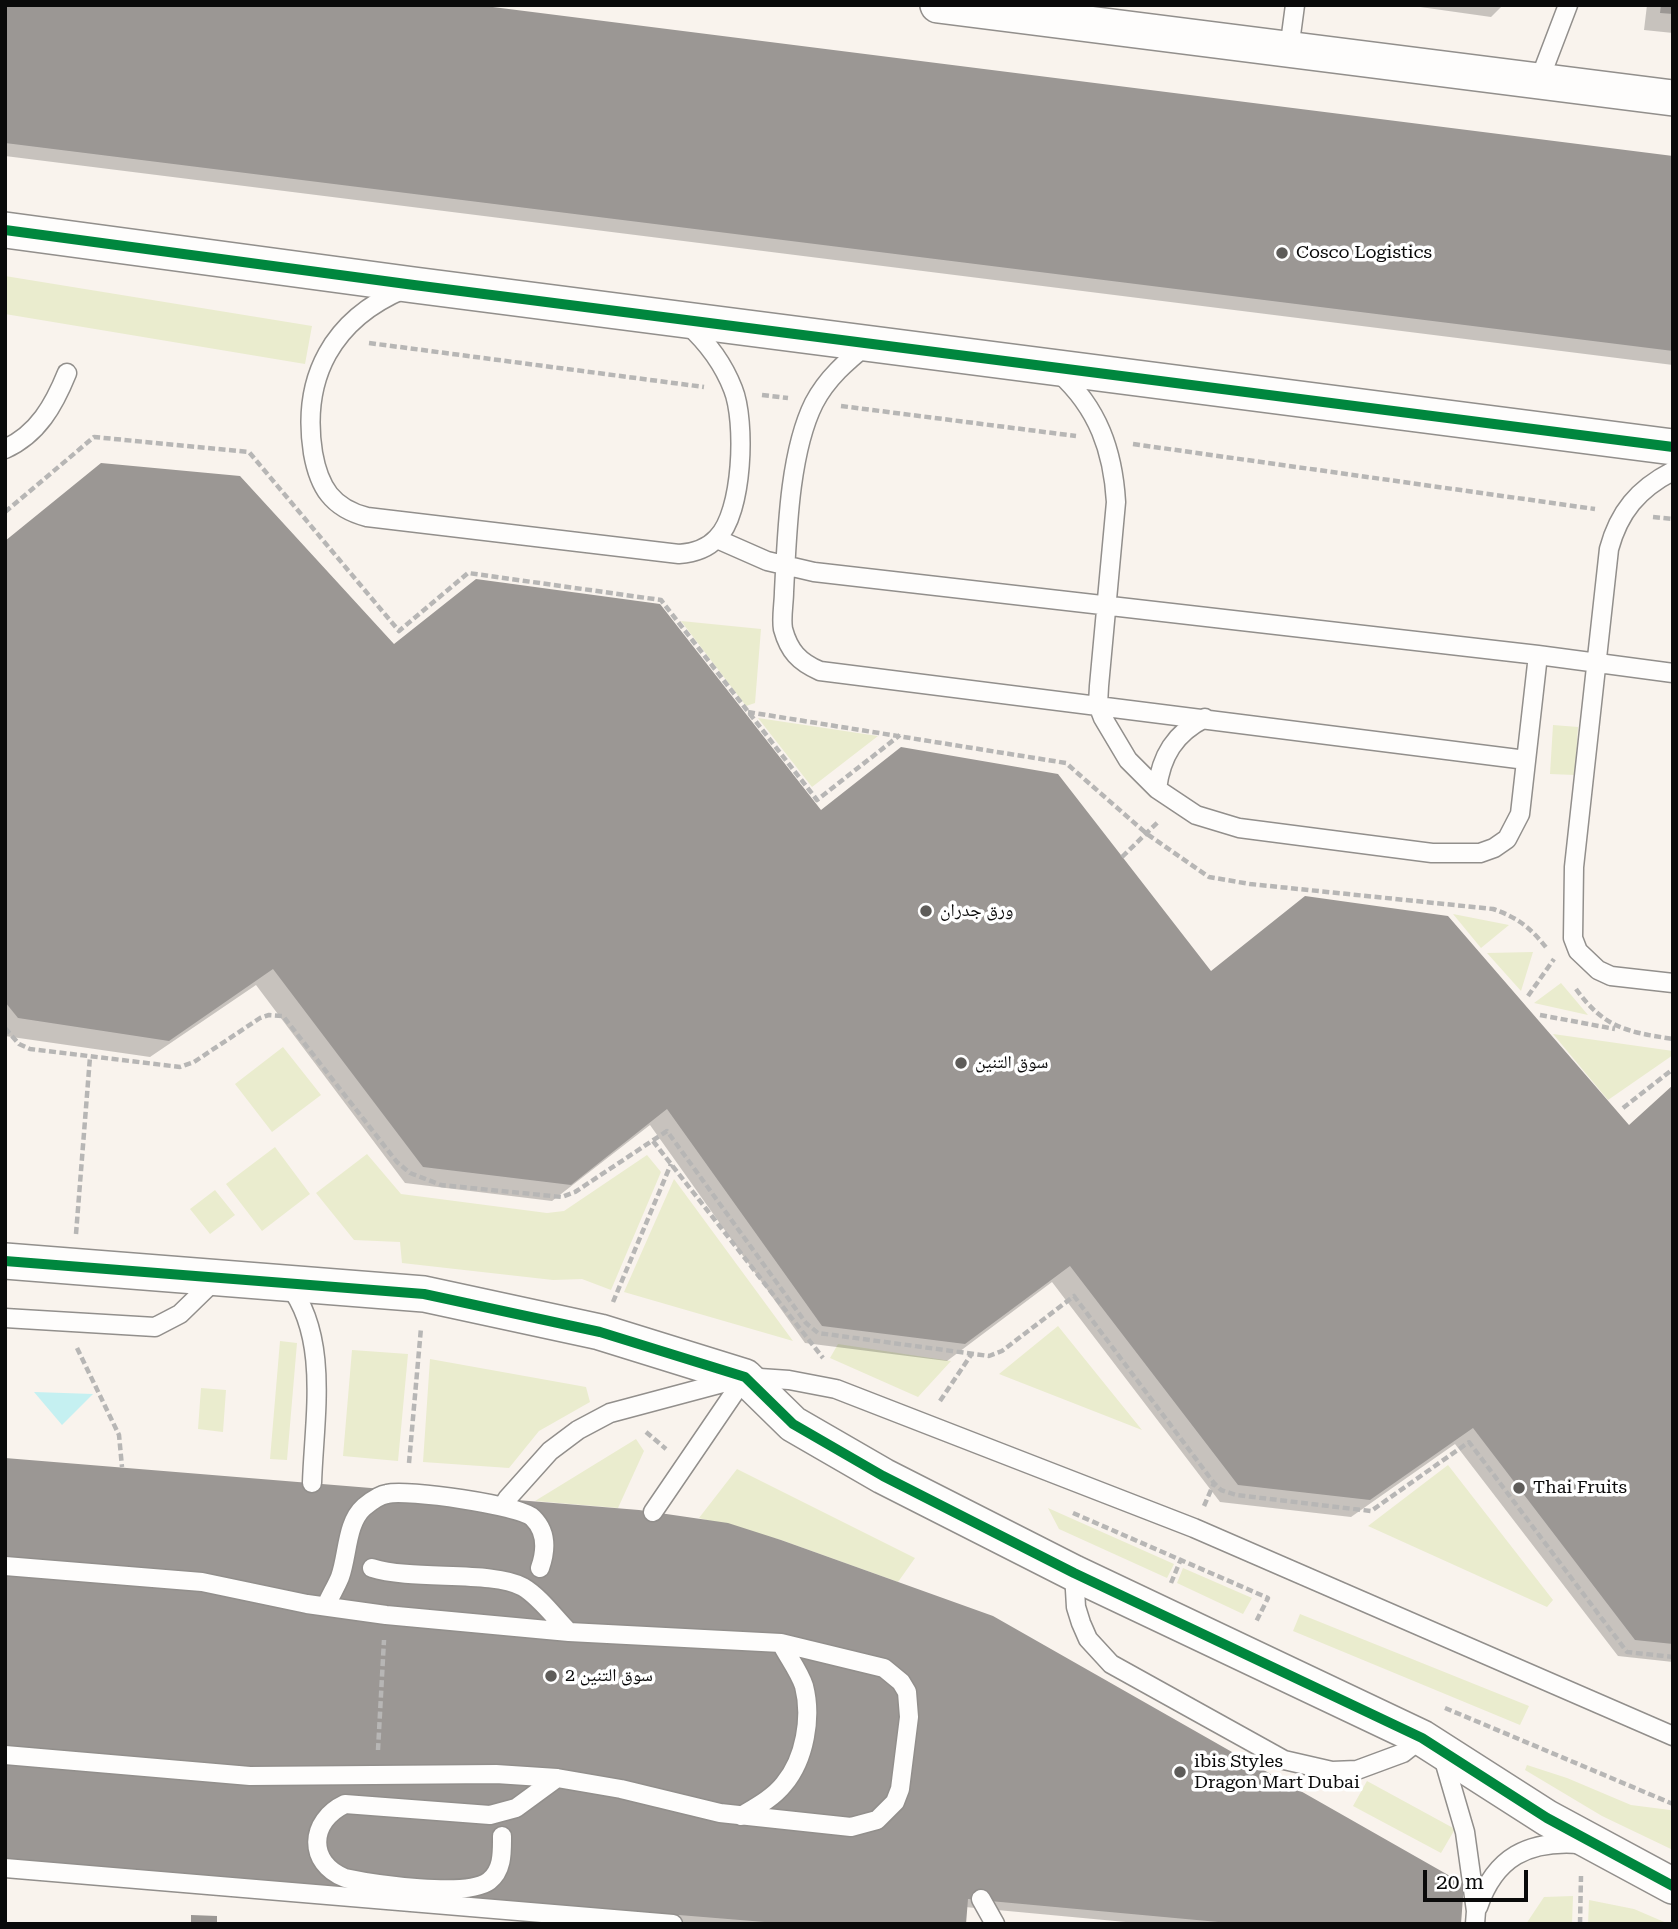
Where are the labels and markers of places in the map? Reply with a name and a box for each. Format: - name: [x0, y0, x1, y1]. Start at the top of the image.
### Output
- place label: Cosco Logistics: [1296, 242, 1432, 264]
- marker: Cosco Logistics: [1274, 245, 1290, 261]
- place label: ورق جدران: [940, 900, 1013, 922]
- marker: ورق جدران: [918, 903, 934, 919]
- place label: سوق التنين: [975, 1052, 1048, 1074]
- marker: سوق التنين: [953, 1055, 969, 1071]
- place label: Thai Fruits: [1533, 1477, 1627, 1499]
- marker: Thai Fruits: [1511, 1480, 1527, 1496]
- place label: سوق التنين 2: [565, 1665, 653, 1687]
- marker: سوق التنين 2: [543, 1668, 559, 1684]
- place label: ibis Styles Dragon Mart Dubai: [1194, 1751, 1360, 1794]
- marker: ibis Styles Dragon Mart Dubai: [1172, 1764, 1188, 1780]

